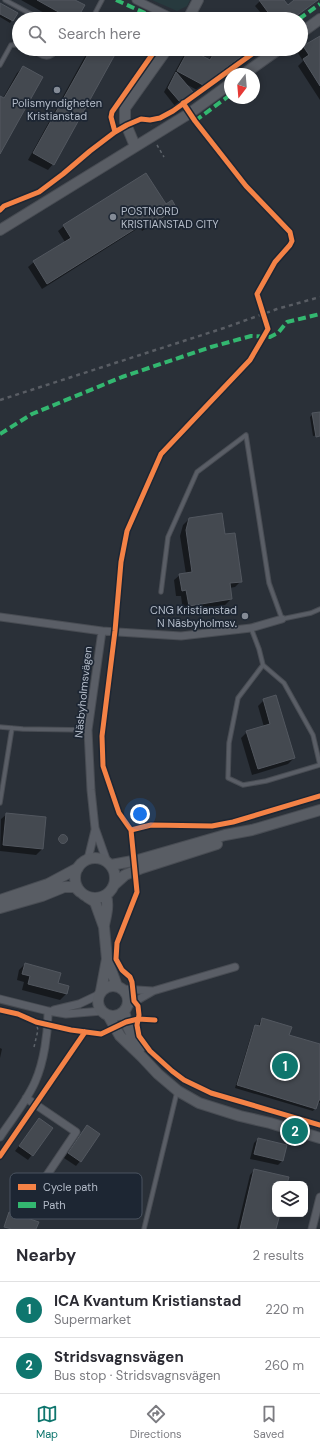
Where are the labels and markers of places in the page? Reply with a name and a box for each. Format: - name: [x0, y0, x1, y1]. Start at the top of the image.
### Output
- marker: Polismyndigheten Kristianstad: [52, 85, 62, 95]
- place label: Polismyndigheten Kristianstad: [12, 96, 102, 123]
- place label: POSTNORD KRISTIANSTAD CITY: [121, 204, 219, 231]
- marker: POSTNORD KRISTIANSTAD CITY: [108, 212, 118, 222]
- place label: CNG Kristianstad N Näsbyholmsv.: [150, 603, 237, 630]
- marker: CNG Kristianstad N Näsbyholmsv.: [240, 611, 250, 621]
- pin: 1: [272, 1051, 298, 1081]
- pin: 2: [282, 1116, 308, 1146]

